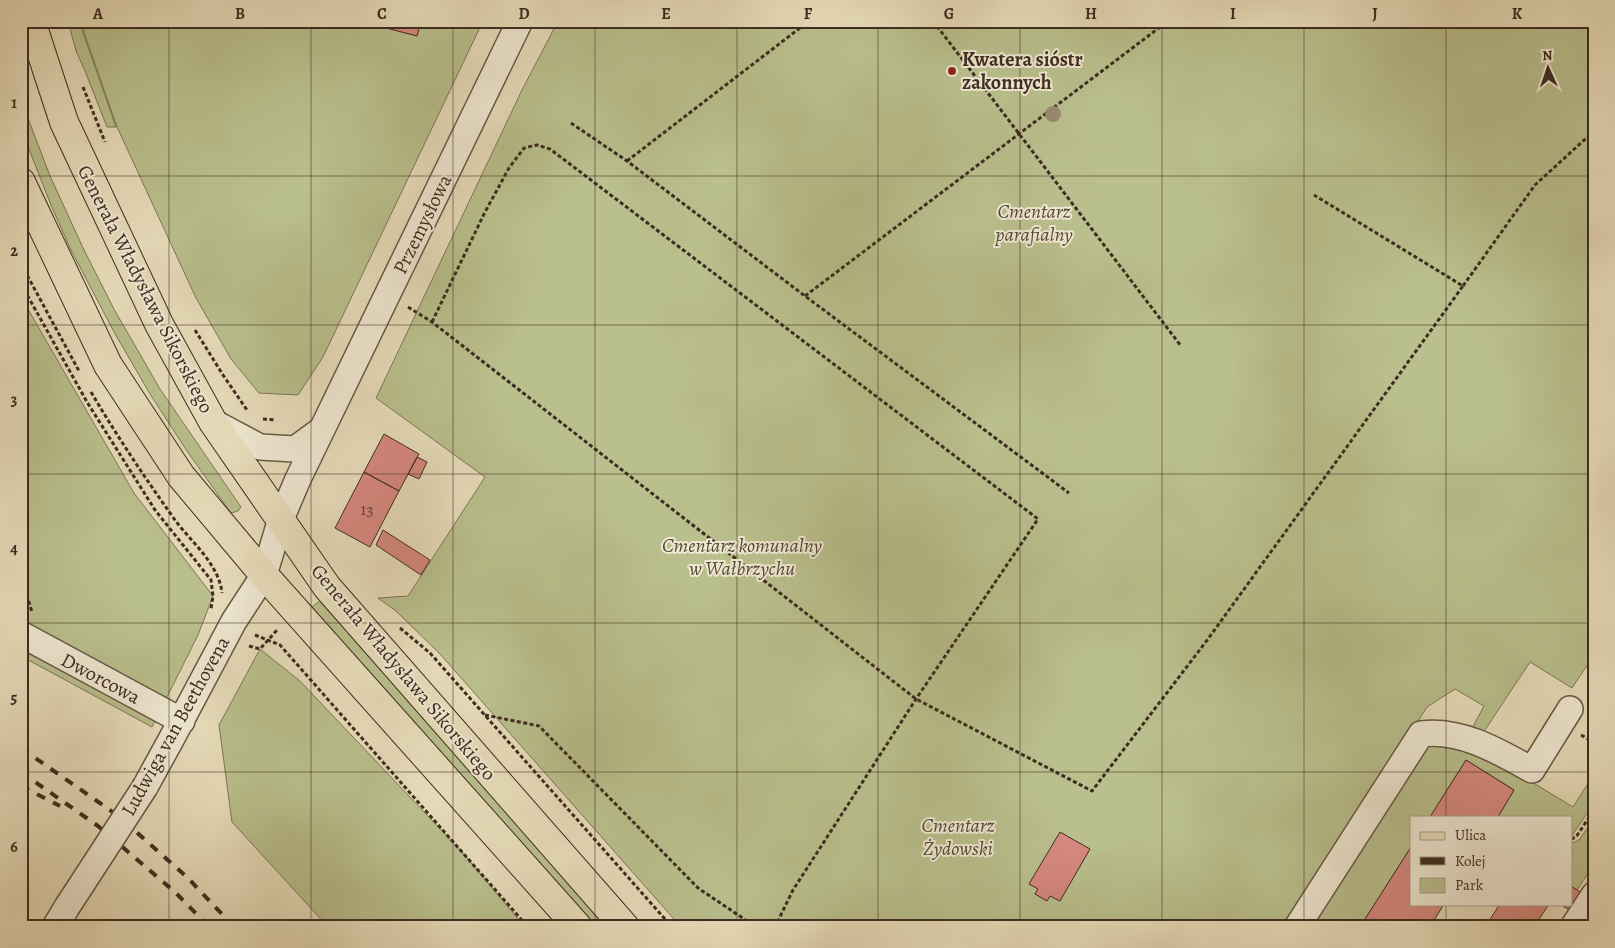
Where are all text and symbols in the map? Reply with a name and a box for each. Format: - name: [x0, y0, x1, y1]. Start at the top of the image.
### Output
- text: A: [92, 3, 104, 25]
- text: B: [235, 3, 245, 25]
- text: C: [377, 3, 387, 25]
- text: D: [518, 3, 530, 25]
- text: E: [661, 3, 671, 25]
- text: F: [804, 3, 813, 25]
- text: G: [944, 3, 954, 25]
- text: H: [1085, 3, 1097, 25]
- text: I: [1230, 3, 1236, 25]
- text: J: [1372, 3, 1378, 25]
- text: K: [1512, 3, 1523, 25]
- north arrow: [1522, 42, 1572, 92]
- place label: Kwatera sióstr zakonnych: [962, 46, 1083, 96]
- text: N: [1542, 46, 1553, 65]
- marker: Kwatera sióstr zakonnych: [946, 65, 958, 77]
- text: 1: [11, 92, 17, 114]
- street label: Generała Władysława Sikorskiego: [71, 161, 220, 418]
- street label: Przemysłowa: [387, 169, 459, 279]
- park label: Cmentarz parafialny: [994, 198, 1073, 248]
- text: 2: [10, 240, 18, 262]
- text: 3: [11, 389, 18, 411]
- house number: 13: [360, 497, 374, 521]
- park label: Cmentarz komunalny w Wałbrzychu: [662, 532, 822, 582]
- text: 4: [10, 538, 18, 560]
- street label: Generała Władysława Sikorskiego: [305, 558, 502, 786]
- street label: Ludwiga van Beethovena: [115, 631, 236, 821]
- street label: Dworcowa: [56, 646, 146, 711]
- text: 5: [11, 687, 18, 709]
- park label: Cmentarz Żydowski: [921, 812, 995, 862]
- legend: [1410, 816, 1572, 906]
- text: Ulica: [1455, 825, 1486, 845]
- text: 6: [10, 836, 18, 858]
- text: Kolej: [1455, 851, 1486, 871]
- text: Park: [1455, 875, 1484, 895]

